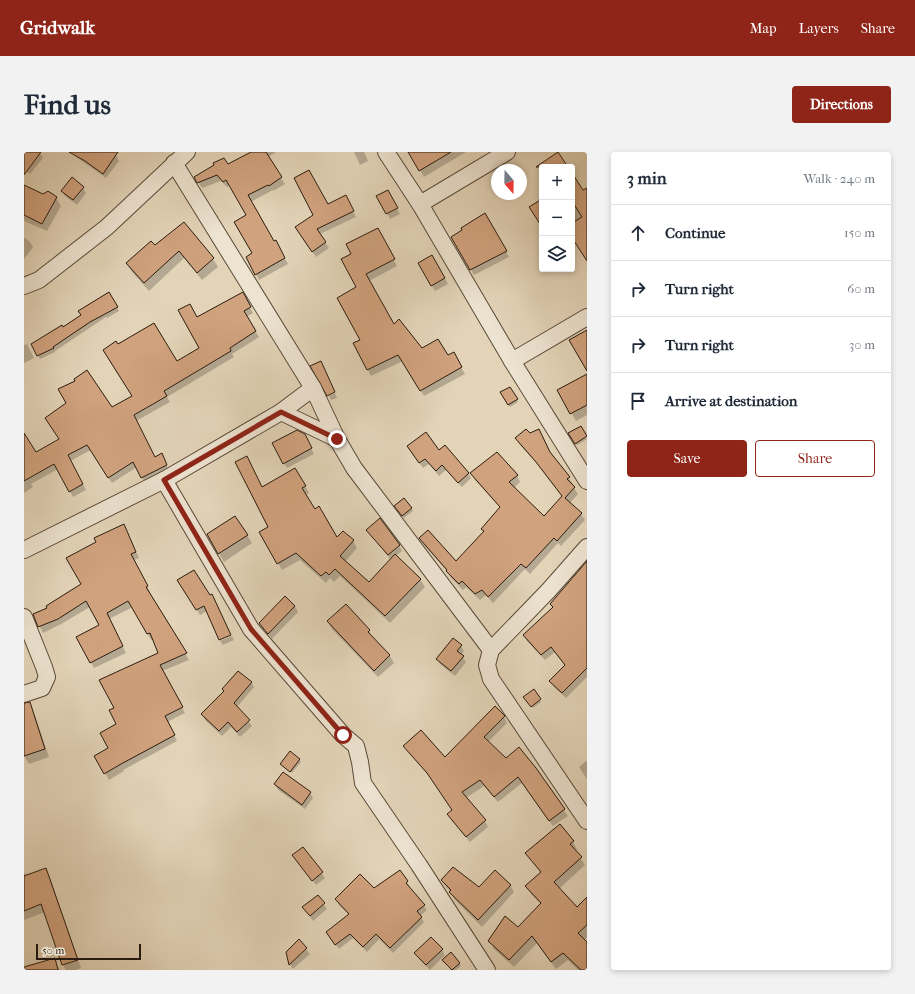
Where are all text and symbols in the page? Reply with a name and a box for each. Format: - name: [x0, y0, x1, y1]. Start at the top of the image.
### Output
- text: Gridwalk: [20, 17, 95, 39]
- text: Map: [750, 20, 777, 37]
- text: Layers: [799, 20, 839, 37]
- text: Share: [861, 20, 895, 37]
- button: Directions: [792, 86, 891, 123]
- text: Find us: [24, 88, 111, 121]
- north arrow: [491, 164, 527, 200]
- map controls: [539, 164, 575, 272]
- button: +: [539, 164, 575, 200]
- text: 3 min: [627, 168, 667, 188]
- text: Walk · 240 m: [803, 171, 875, 186]
- button: −: [539, 200, 575, 236]
- icon: ahead: [627, 222, 649, 244]
- text: Continue: [665, 224, 725, 242]
- text: 150 m: [844, 225, 875, 240]
- button: layers: [539, 236, 575, 272]
- icon: right: [627, 278, 649, 300]
- text: Turn right: [665, 280, 734, 298]
- text: 60 m: [847, 281, 875, 296]
- icon: right: [627, 334, 649, 356]
- text: Turn right: [665, 336, 734, 354]
- text: 30 m: [849, 337, 875, 352]
- icon: arrive: [627, 390, 649, 412]
- text: Arrive at destination: [665, 392, 797, 410]
- route end: [328, 430, 346, 448]
- button: Save: [627, 440, 747, 477]
- button: Share: [755, 440, 875, 477]
- route start: [334, 726, 352, 744]
- scale bar: [36, 942, 141, 961]
- text: 50 m: [42, 944, 64, 957]

